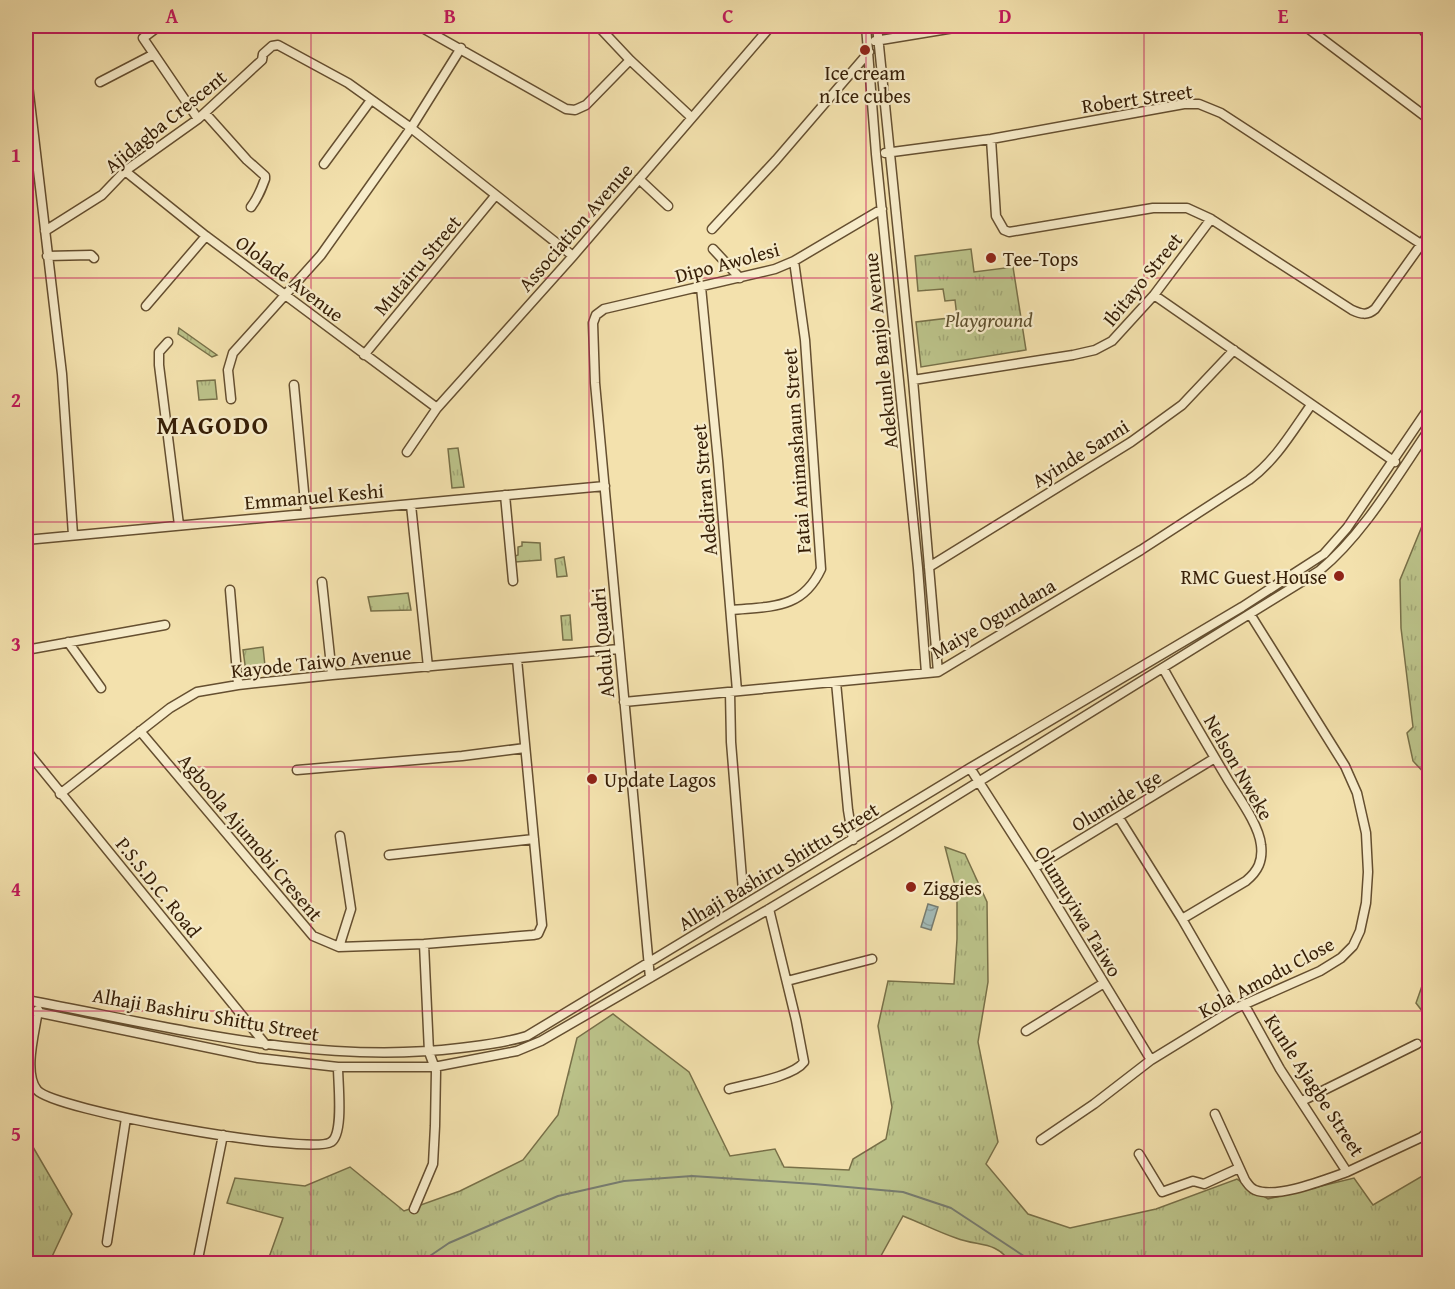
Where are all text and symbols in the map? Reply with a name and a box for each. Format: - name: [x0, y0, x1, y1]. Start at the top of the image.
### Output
- text: A: [166, 1, 179, 30]
- text: B: [444, 1, 456, 30]
- text: C: [722, 1, 734, 30]
- text: D: [998, 1, 1012, 30]
- text: E: [1278, 1, 1289, 30]
- marker: Ice cream n Ice cubes: [858, 43, 872, 57]
- place label: Ice cream n Ice cubes: [819, 58, 911, 110]
- street label: Ajidagba Crescent: [98, 63, 232, 179]
- street label: Robert Street: [1080, 76, 1194, 120]
- text: 1: [11, 140, 21, 169]
- street label: Association Avenue: [511, 156, 639, 298]
- street label: Mutairu Street: [366, 208, 468, 322]
- street label: Ibitayo Street: [1095, 226, 1189, 332]
- street label: Ololade Avenue: [230, 228, 350, 328]
- street label: Dipo Awolesi: [671, 234, 783, 290]
- place label: Tee-Tops: [1003, 244, 1078, 273]
- street label: Adekunle Banjo Avenue: [855, 251, 905, 451]
- marker: Tee-Tops: [984, 251, 998, 265]
- park label: Playground: [944, 305, 1033, 334]
- street label: Fatai Animashaun Street: [774, 348, 818, 554]
- text: 2: [11, 385, 21, 414]
- district label: MAGODO: [156, 405, 270, 444]
- street label: Ayinde Sanni: [1026, 411, 1135, 494]
- street label: Adediran Street: [684, 423, 724, 557]
- street label: Emmanuel Keshi: [243, 475, 385, 517]
- place label: RMC Guest House: [1181, 562, 1327, 591]
- marker: RMC Guest House: [1332, 569, 1346, 583]
- street label: Maiye Ogundana: [925, 570, 1061, 666]
- street label: Abdul Quadri: [583, 586, 621, 700]
- text: 3: [11, 629, 21, 658]
- street label: Kayode Taiwo Avenue: [229, 637, 413, 685]
- street label: Nelson Nweke: [1197, 709, 1281, 825]
- street label: Agboola Ajumobi Cresent: [172, 747, 330, 927]
- street label: Olumide Ige: [1065, 762, 1167, 838]
- place label: Update Lagos: [604, 765, 716, 794]
- marker: Update Lagos: [585, 772, 599, 786]
- street label: Alhaji Bashiru Shittu Street: [672, 794, 884, 938]
- street label: P.S.S.D.C. Road: [109, 831, 209, 944]
- street label: Olumuyiwa Taiwo: [1028, 840, 1130, 982]
- place label: Ziggies: [923, 873, 982, 902]
- text: 4: [11, 874, 21, 903]
- marker: Ziggies: [904, 880, 918, 894]
- street label: Kola Amodu Close: [1193, 929, 1339, 1025]
- street label: Alhaji Bashiru Shittu Street: [91, 980, 321, 1048]
- street label: Kunle Ajagbe Street: [1258, 1008, 1372, 1162]
- text: 5: [11, 1119, 21, 1148]

